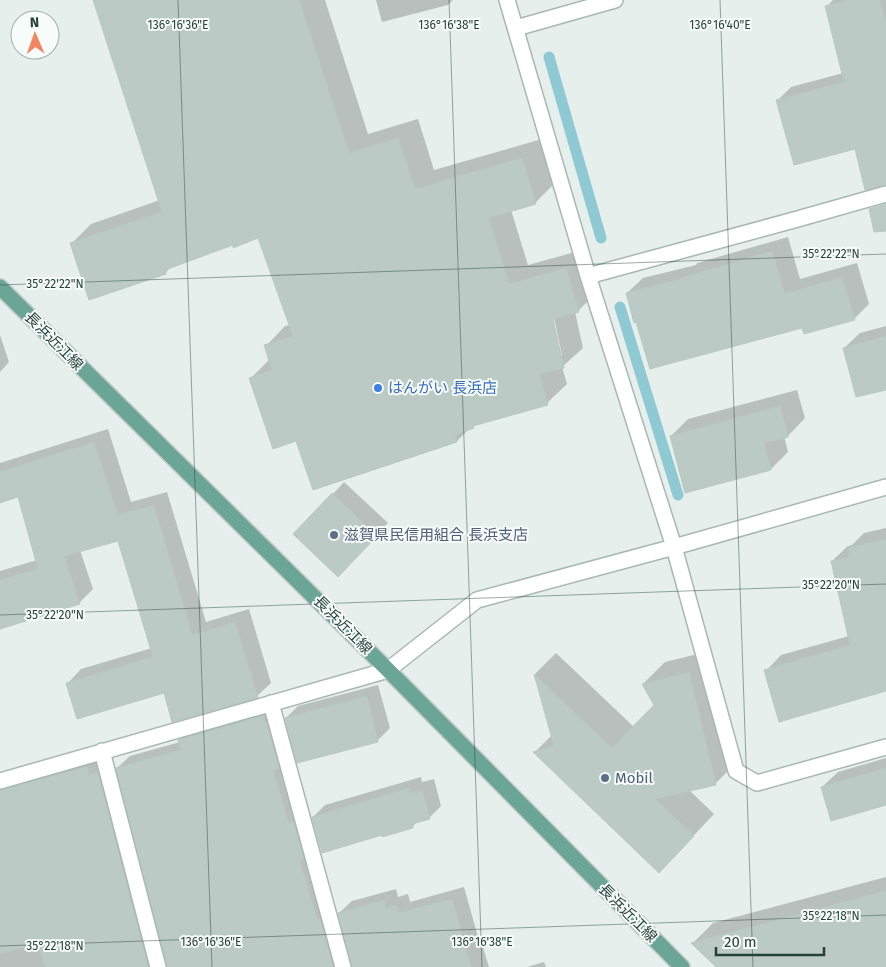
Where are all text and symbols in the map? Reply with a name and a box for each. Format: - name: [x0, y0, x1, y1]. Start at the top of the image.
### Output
- north arrow: [10, 10, 60, 60]
- text: N: [30, 14, 40, 31]
- text: 136°16'36"E: [147, 18, 209, 32]
- text: 136°16'38"E: [418, 18, 480, 32]
- text: 136°16'40"E: [689, 18, 751, 32]
- text: 35°22'22"N: [802, 247, 860, 261]
- text: 35°22'22"N: [26, 277, 84, 291]
- street label: 長浜近江線: [21, 308, 87, 374]
- place label: はんがい 長浜店: [388, 379, 497, 397]
- marker: はんがい 長浜店: [372, 382, 384, 394]
- place label: 滋賀県民信用組合 長浜支店: [344, 526, 528, 544]
- marker: 滋賀県民信用組合 長浜支店: [328, 529, 340, 541]
- text: 35°22'20"N: [802, 578, 860, 592]
- street label: 長浜近江線: [310, 592, 376, 658]
- text: 35°22'20"N: [26, 608, 84, 622]
- place label: Mobil: [615, 769, 654, 787]
- marker: Mobil: [599, 772, 611, 784]
- street label: 長浜近江線: [595, 880, 661, 946]
- text: 35°22'18"N: [802, 909, 860, 923]
- scale bar: [716, 924, 824, 956]
- text: 20 m: [724, 933, 757, 951]
- text: 136°16'36"E: [180, 935, 242, 949]
- text: 136°16'38"E: [451, 935, 513, 949]
- text: 35°22'18"N: [26, 939, 84, 953]

